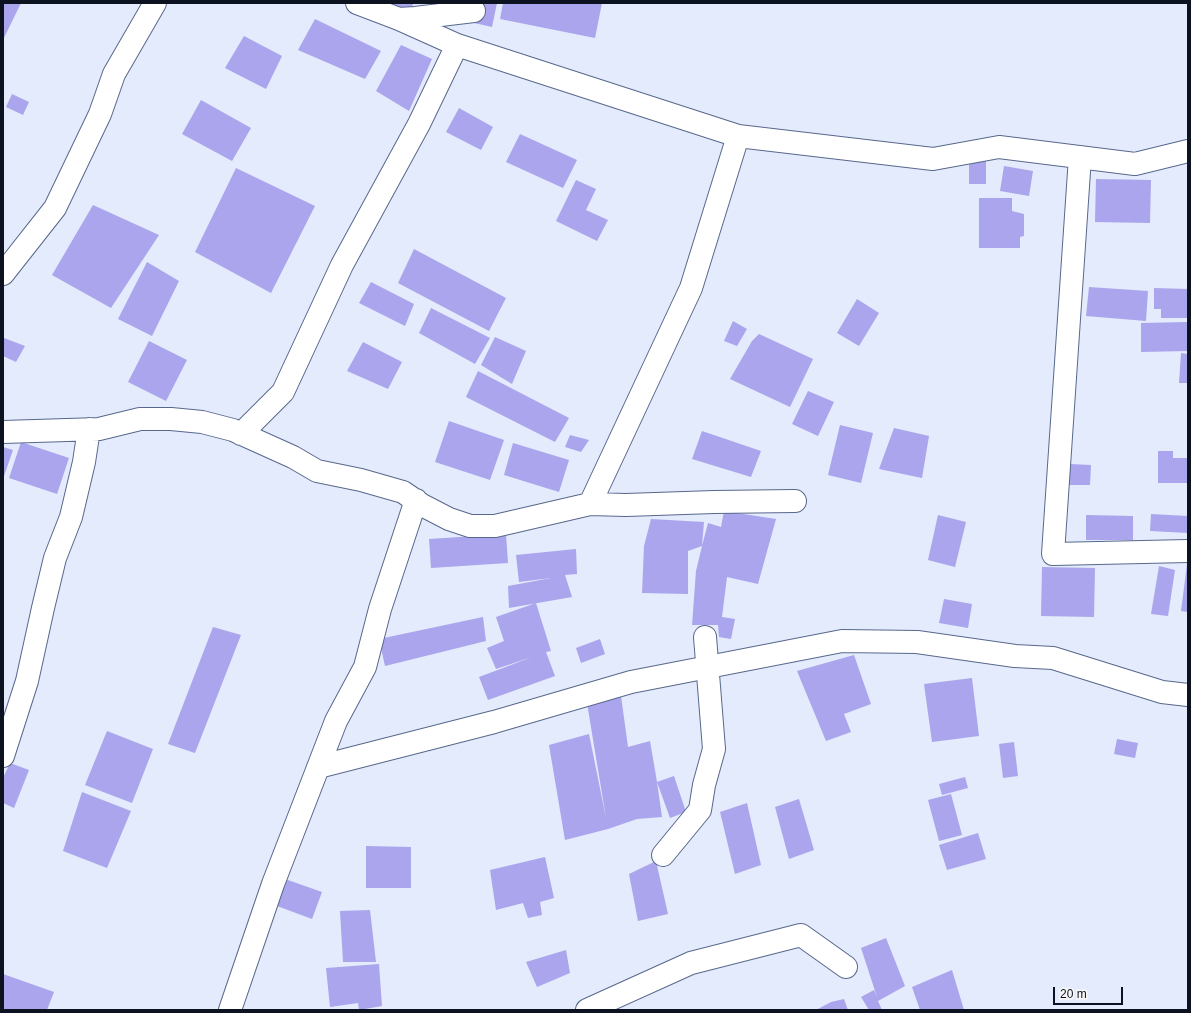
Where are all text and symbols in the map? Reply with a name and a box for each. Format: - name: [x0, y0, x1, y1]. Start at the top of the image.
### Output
- scale bar: [1055, 979, 1125, 1005]
- text: 20 m: [1060, 987, 1087, 1001]

